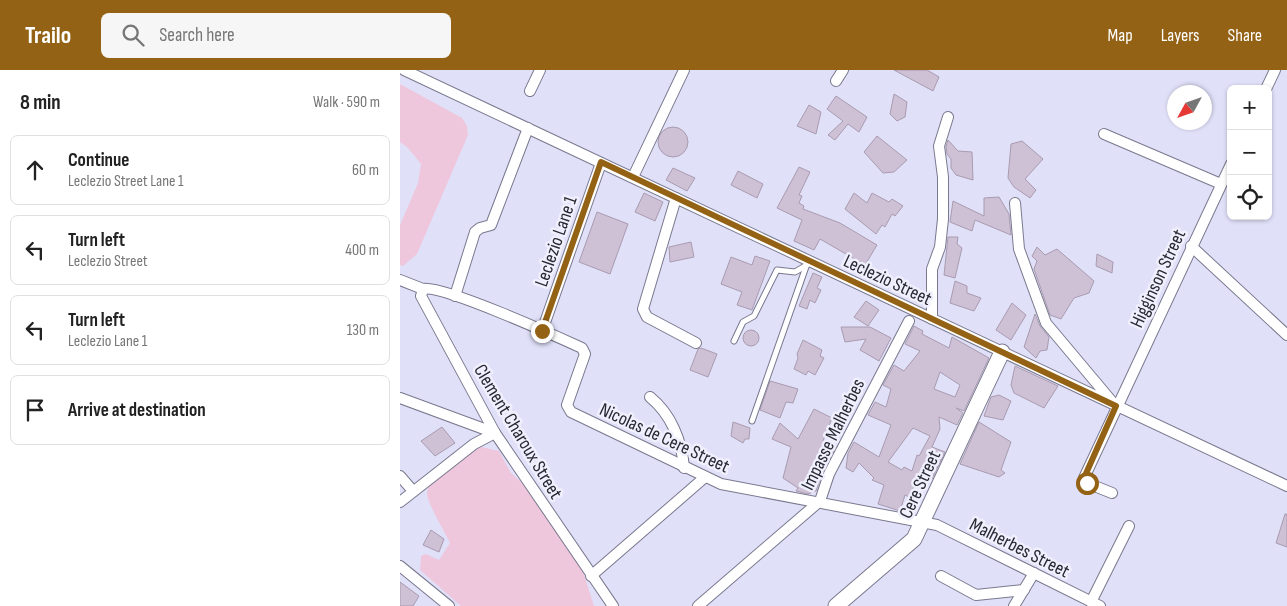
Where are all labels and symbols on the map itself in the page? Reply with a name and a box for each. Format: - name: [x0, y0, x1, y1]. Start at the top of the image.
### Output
- north arrow: [1167, 85, 1212, 130]
- street label: Leclezio Lane 1: [530, 193, 583, 290]
- street label: Higginson Street: [1126, 226, 1191, 332]
- street label: Leclezio Street: [840, 250, 935, 311]
- route end: [531, 320, 554, 343]
- street label: Clement Charoux Street: [468, 360, 567, 504]
- street label: Impasse Malherbes: [796, 375, 870, 494]
- street label: Nicolas de Cere Street: [596, 398, 733, 479]
- street label: Cere Street: [895, 447, 946, 522]
- route start: [1076, 472, 1099, 495]
- street label: Malherbes Street: [966, 513, 1073, 583]

